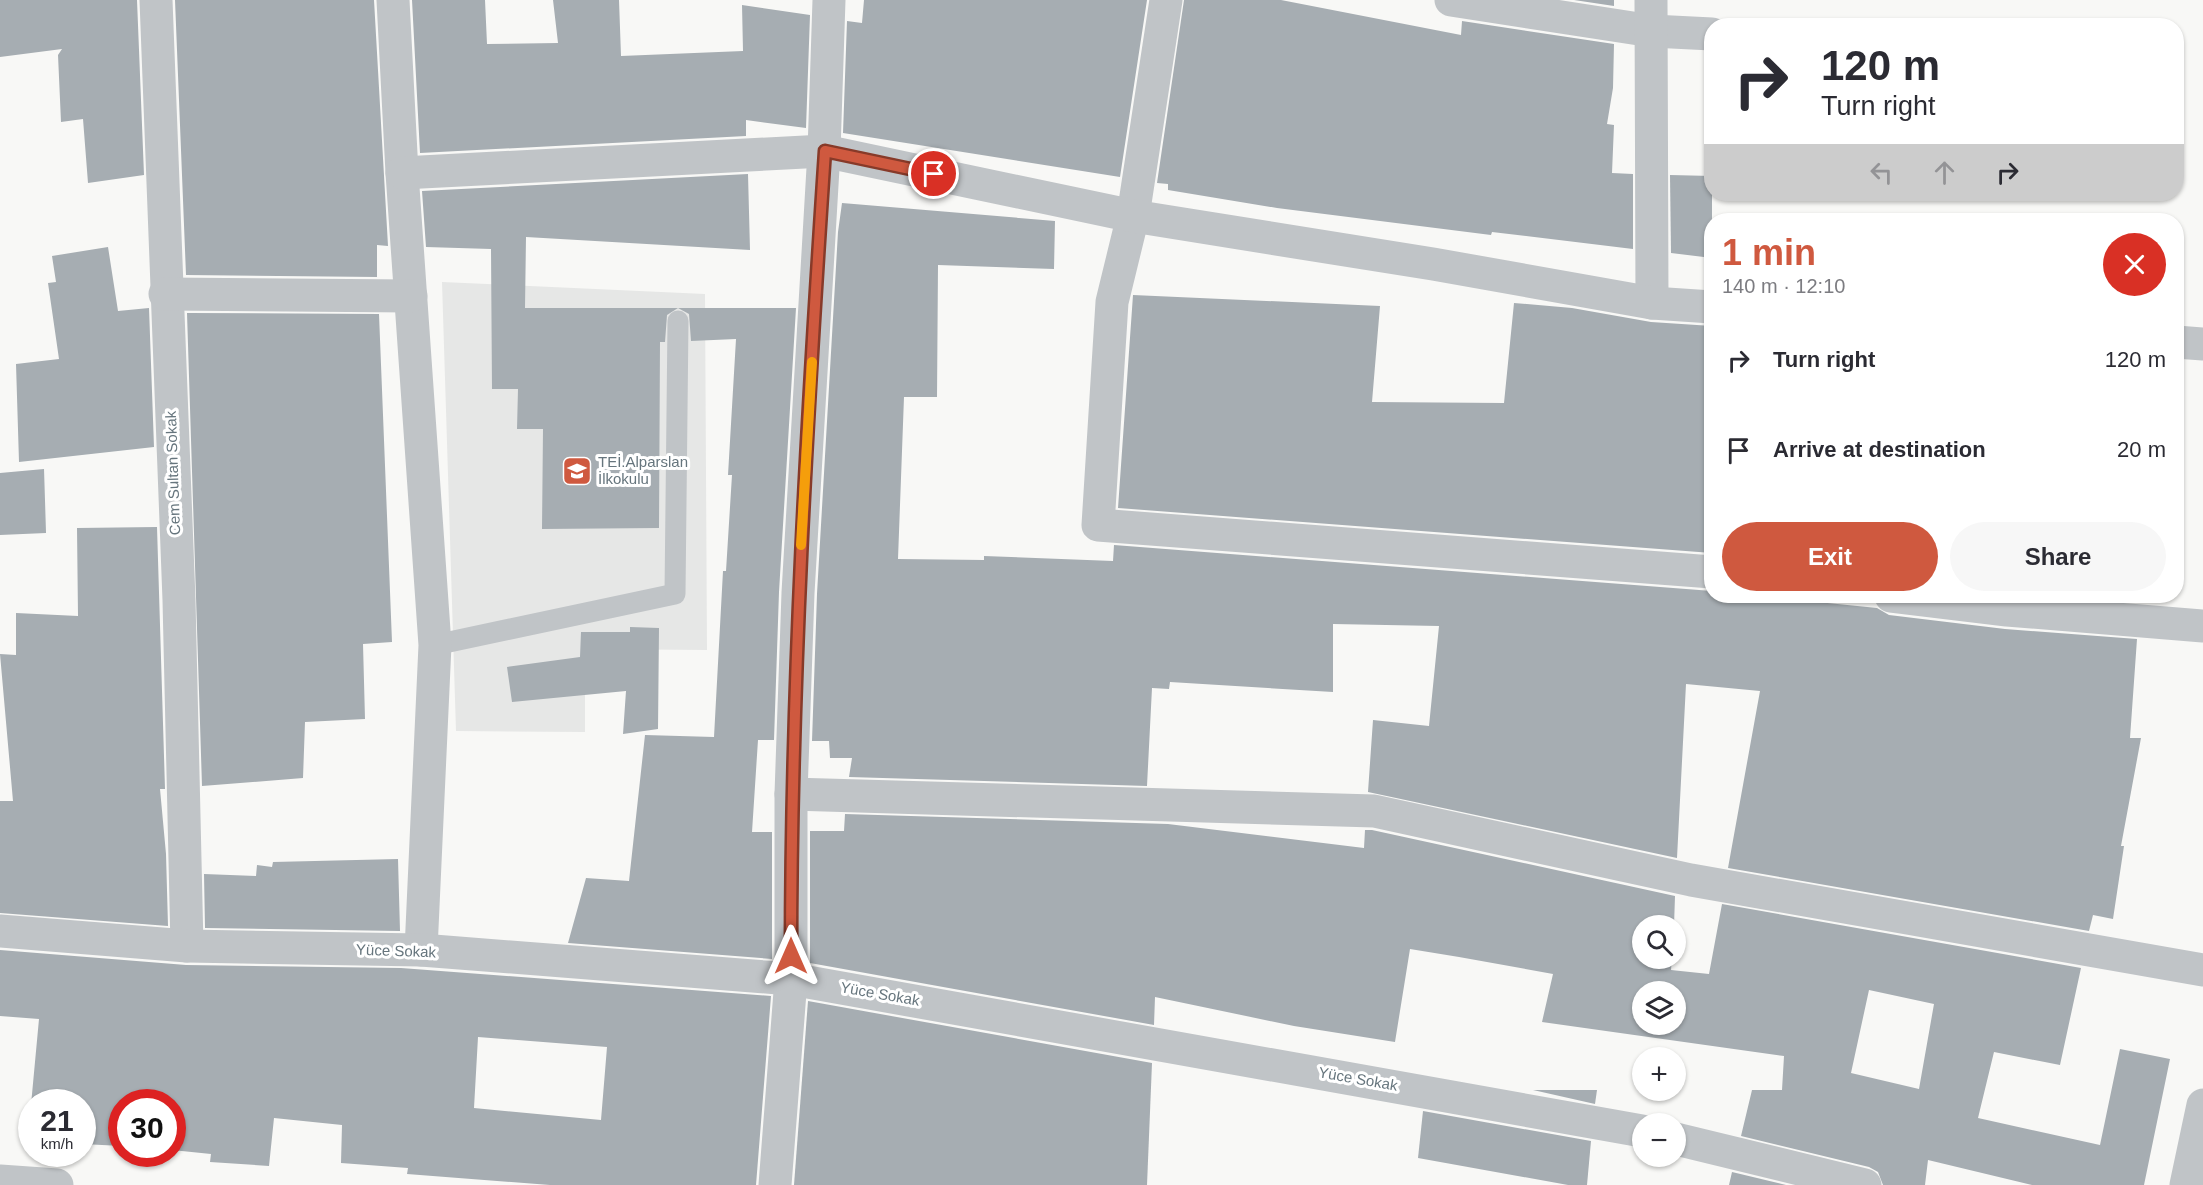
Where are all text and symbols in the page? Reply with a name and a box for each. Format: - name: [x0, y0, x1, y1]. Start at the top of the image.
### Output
- icon: right: [1722, 42, 1800, 120]
- text: 120 m: [1821, 42, 1940, 89]
- text: Turn right: [1821, 91, 1936, 121]
- pin: [908, 148, 959, 199]
- icon: left: [1865, 156, 1898, 189]
- icon: ahead: [1928, 156, 1961, 189]
- icon: right: [1991, 156, 2024, 189]
- icon: arrive: [917, 157, 950, 190]
- text: 1 min: [1722, 232, 1816, 273]
- button: close: [2103, 233, 2166, 296]
- text: 140 m · 12:10: [1722, 275, 1845, 297]
- icon: right: [1722, 344, 1755, 377]
- text: Turn right: [1773, 347, 1875, 372]
- text: 120 m: [2105, 347, 2166, 372]
- street label: Cem Sultan Sokak: [162, 410, 183, 535]
- icon: arrive: [1722, 434, 1755, 467]
- text: Arrive at destination: [1773, 437, 1986, 462]
- text: 20 m: [2117, 437, 2166, 462]
- place label: TEİ.Alparslan İlkokulu: [598, 453, 688, 487]
- school or university icon: TEİ.Alparslan İlkokulu: [561, 455, 593, 487]
- button: Exit: [1722, 522, 1938, 591]
- button: Share: [1950, 522, 2166, 591]
- map controls: [1632, 915, 1686, 1167]
- button: search: [1632, 915, 1686, 969]
- position arrow: [759, 924, 823, 988]
- street label: Yüce Sokak: [356, 941, 437, 960]
- street label: Yüce Sokak: [839, 978, 921, 1009]
- button: layers: [1632, 981, 1686, 1035]
- button: +: [1632, 1047, 1686, 1101]
- street label: Yüce Sokak: [1317, 1063, 1399, 1094]
- speed limit sign: 30: [108, 1089, 186, 1167]
- text: 21: [40, 1104, 74, 1137]
- button: −: [1632, 1113, 1686, 1167]
- text: km/h: [41, 1135, 73, 1152]

